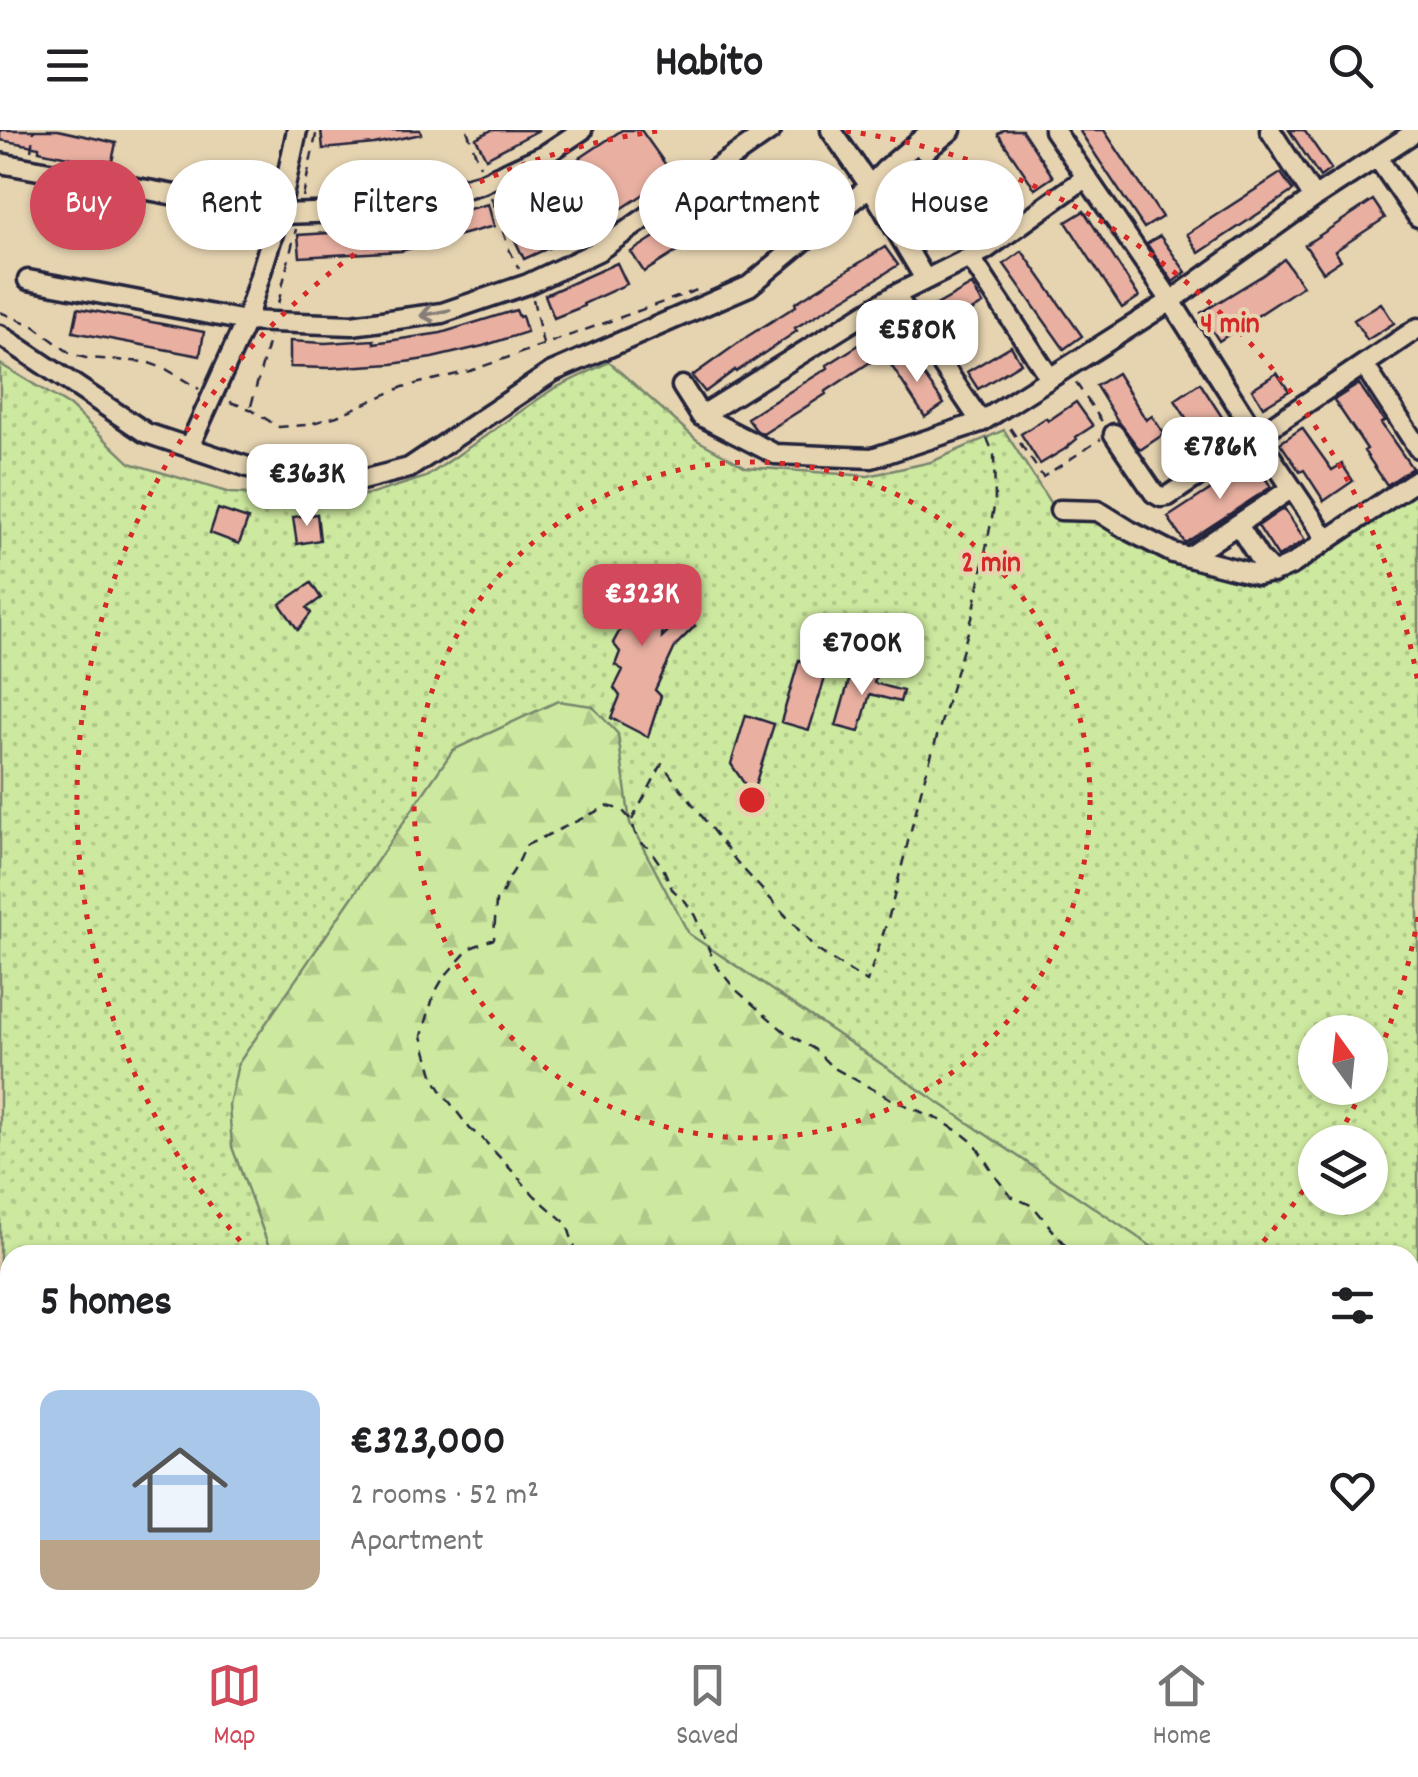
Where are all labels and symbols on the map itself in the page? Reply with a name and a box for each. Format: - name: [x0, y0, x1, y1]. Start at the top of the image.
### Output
- pin: €580K: [847, 300, 987, 385]
- one-way arrow: [420, 305, 452, 324]
- text: 4 min: [1200, 305, 1260, 348]
- pin: €786K: [1150, 417, 1290, 502]
- pin: €363K: [237, 444, 377, 529]
- text: 2 min: [961, 544, 1021, 587]
- pin: €323K: [572, 564, 712, 649]
- pin: €700K: [792, 613, 932, 698]
- centre of rings: [734, 782, 770, 818]
- north arrow: [1298, 1015, 1388, 1105]

